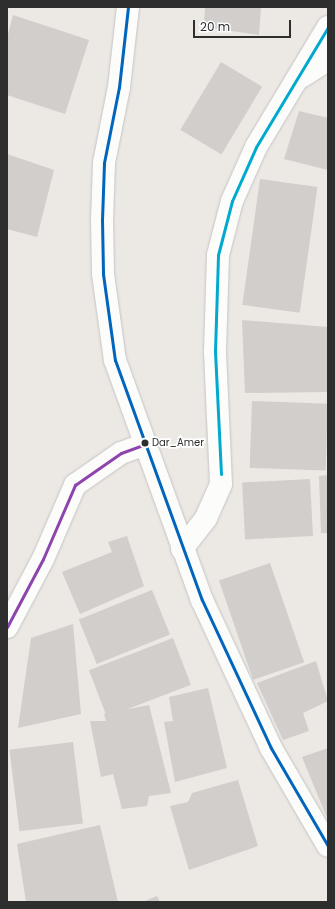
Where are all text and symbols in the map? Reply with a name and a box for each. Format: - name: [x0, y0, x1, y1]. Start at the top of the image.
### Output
- scale bar: [195, 12, 293, 38]
- text: 20 m: [200, 18, 230, 35]
- place label: Dar_Amer: [152, 437, 204, 449]
- marker: Dar_Amer: [140, 438, 150, 448]

